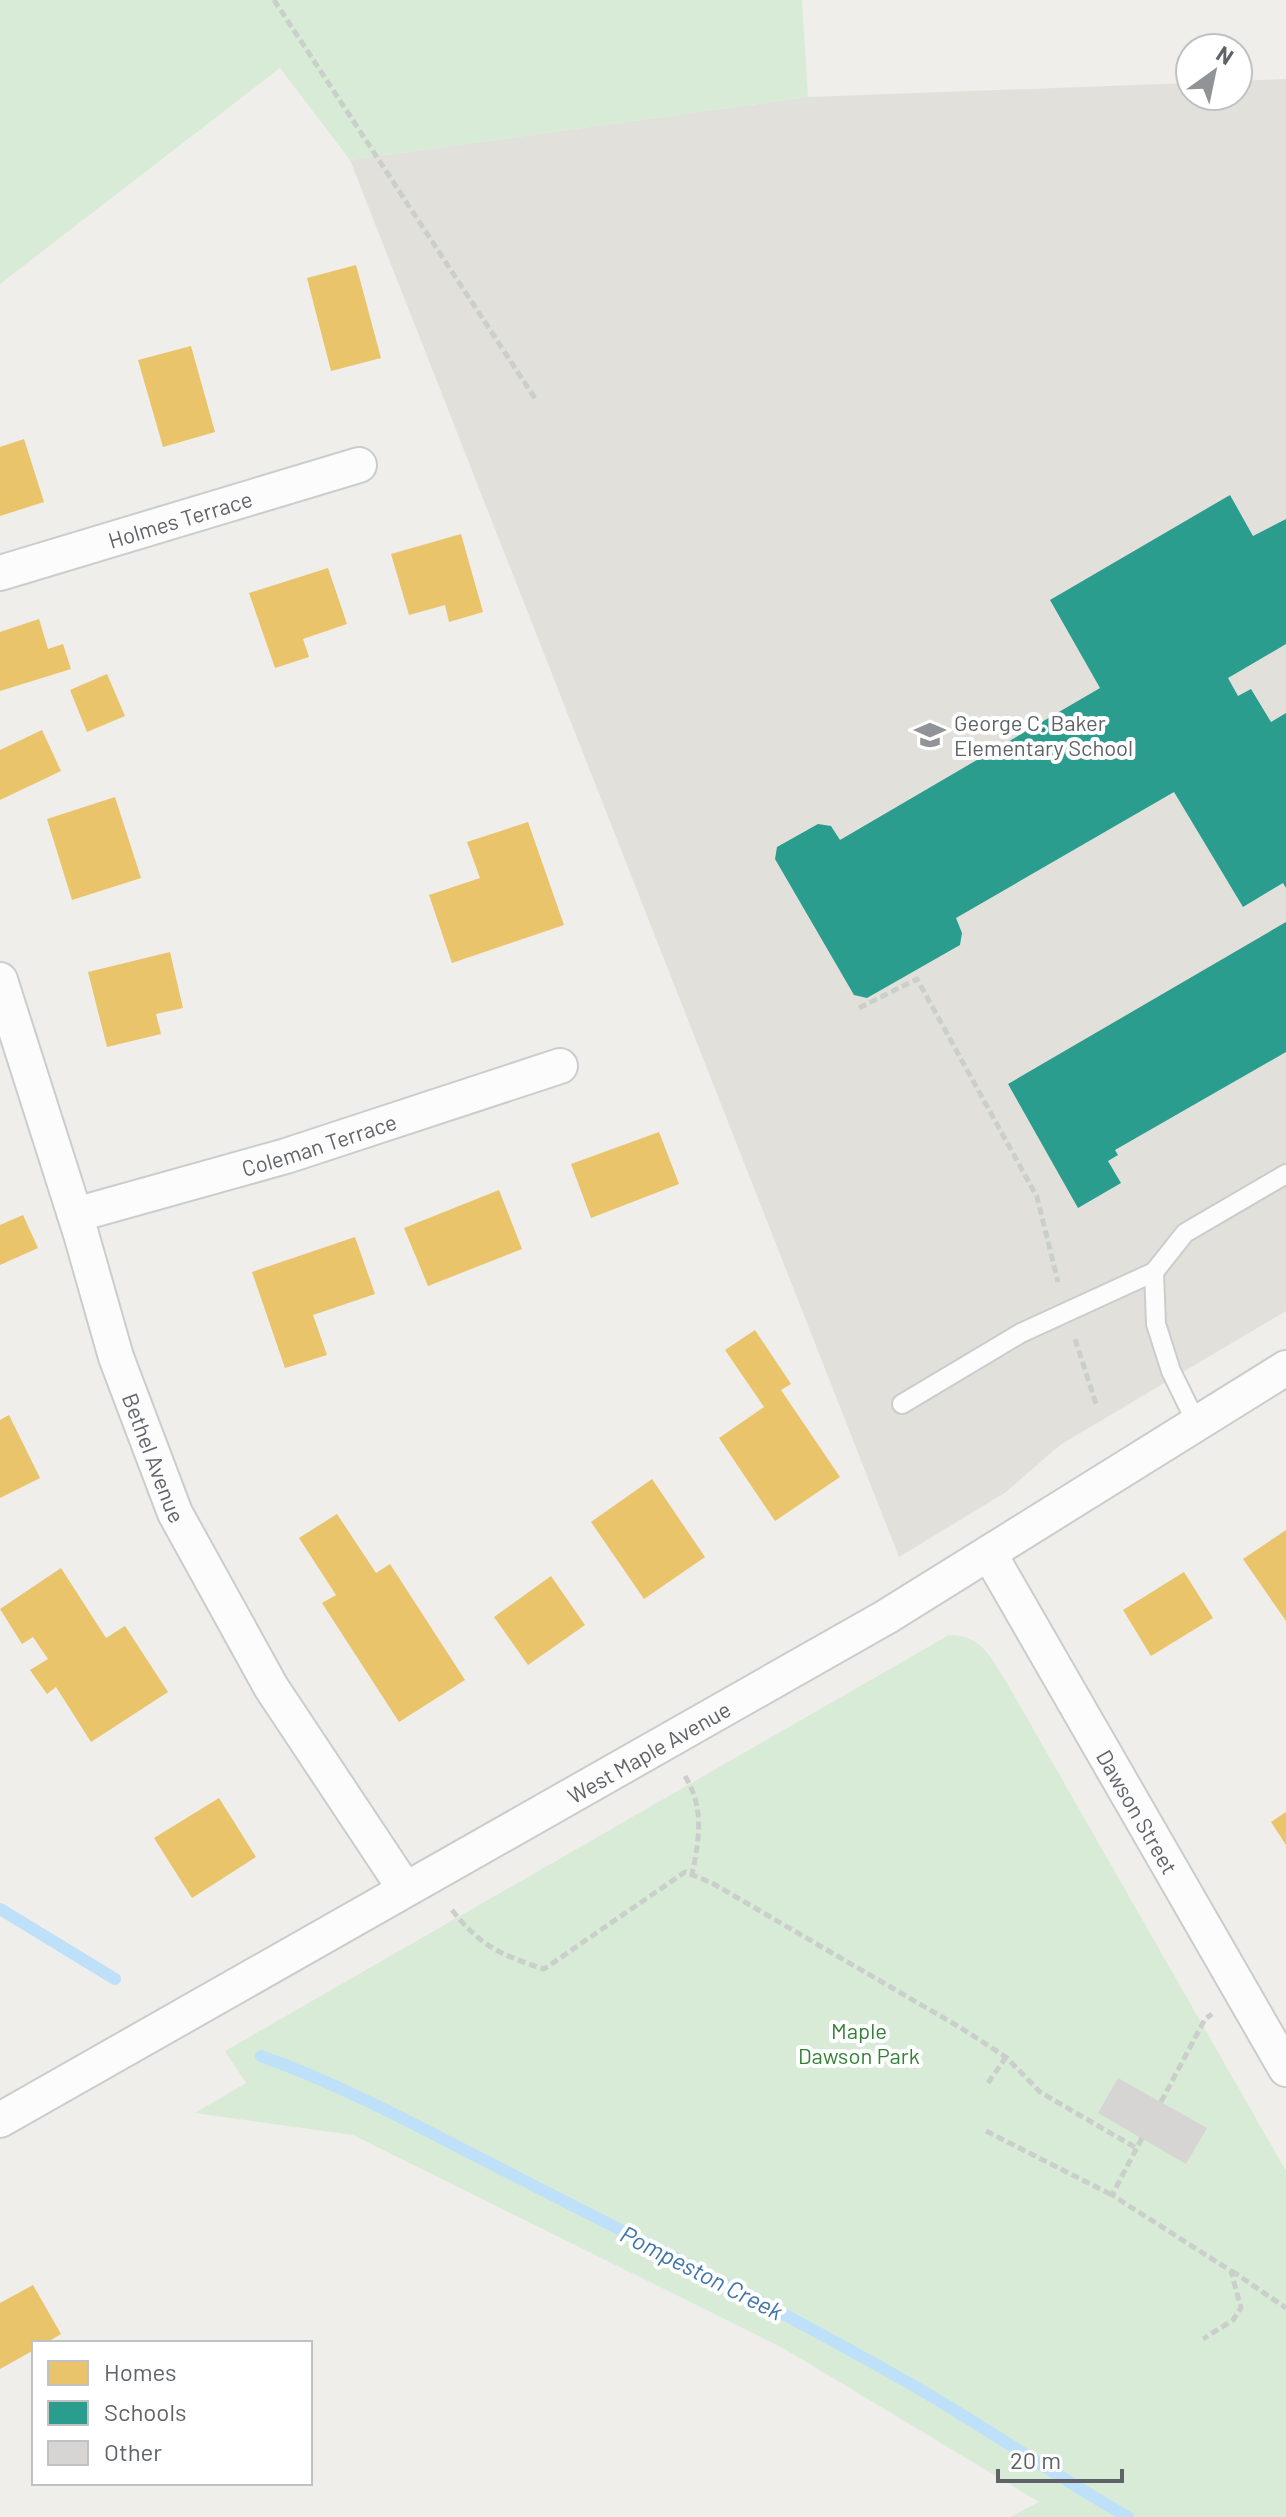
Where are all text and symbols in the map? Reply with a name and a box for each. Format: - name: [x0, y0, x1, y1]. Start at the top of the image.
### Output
- north arrow: [1174, 32, 1254, 112]
- text: N: [1212, 39, 1239, 69]
- street label: Holmes Terrace: [105, 485, 255, 553]
- place label: George C. Baker Elementary School: [954, 709, 1133, 760]
- school or university icon: George C. Baker Elementary School: [913, 718, 947, 752]
- street label: Coleman Terrace: [239, 1108, 400, 1181]
- street label: Bethel Avenue: [118, 1389, 191, 1527]
- street label: West Maple Avenue: [563, 1695, 735, 1808]
- street label: Dawson Street: [1092, 1745, 1184, 1878]
- park label: Maple Dawson Park: [798, 2017, 920, 2068]
- water label: Pompeston Creek: [616, 2219, 788, 2326]
- legend: [32, 2341, 312, 2485]
- text: Homes: [104, 2357, 177, 2386]
- text: Schools: [104, 2397, 187, 2426]
- scale bar: [998, 2433, 1122, 2483]
- text: Other: [104, 2437, 162, 2466]
- text: 20 m: [1010, 2445, 1061, 2474]

